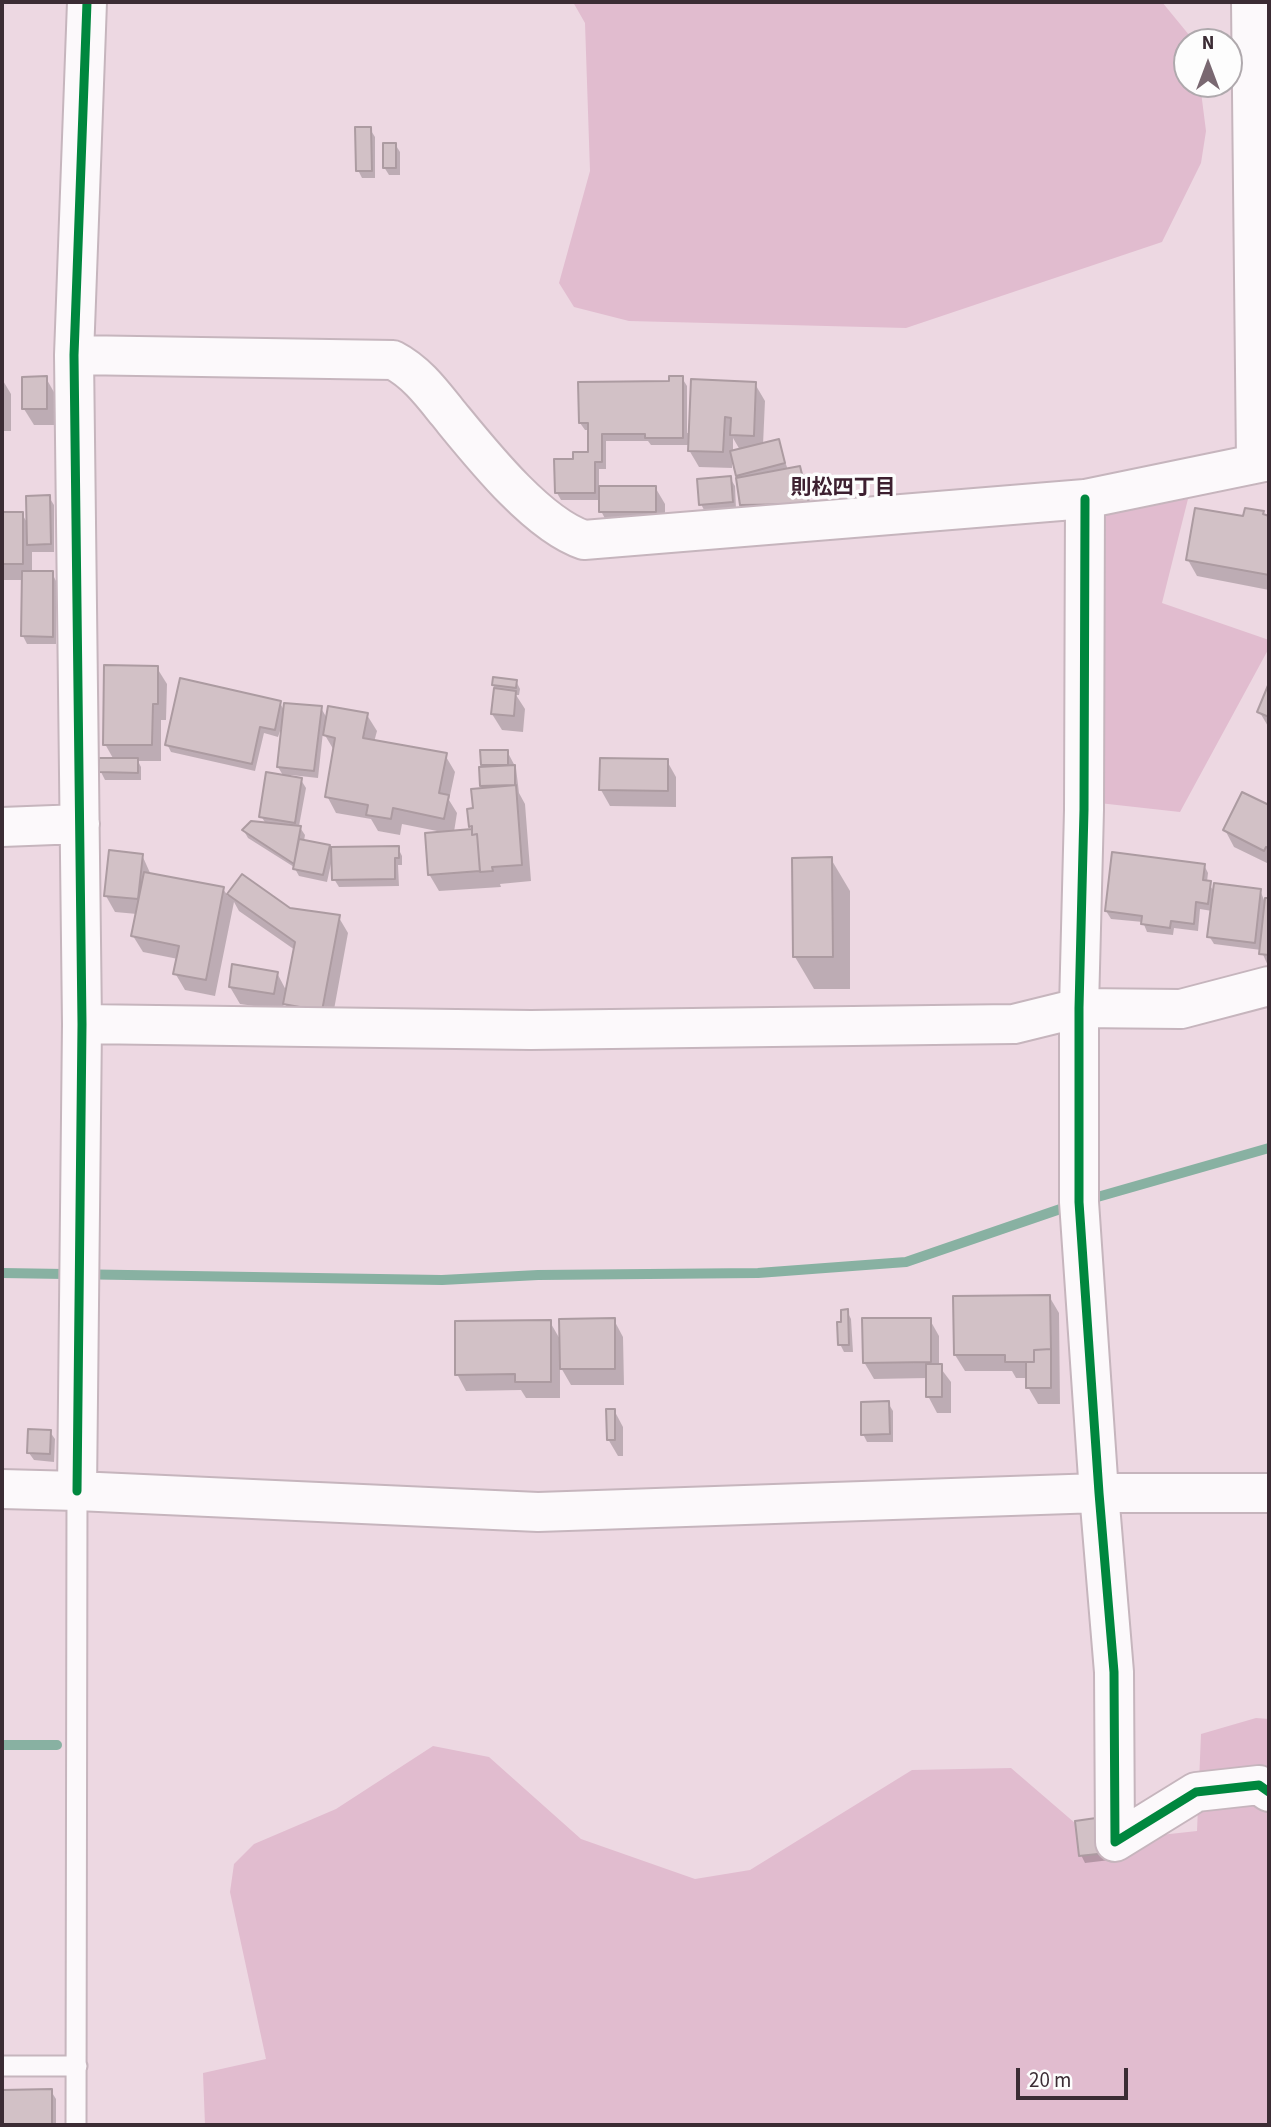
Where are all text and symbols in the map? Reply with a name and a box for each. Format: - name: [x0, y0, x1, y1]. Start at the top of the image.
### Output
- north arrow: [1173, 28, 1243, 98]
- text: N: [1202, 30, 1214, 57]
- district label: 則松四丁目: [791, 476, 895, 502]
- scale bar: [1019, 2054, 1131, 2098]
- text: 20 m: [1029, 2065, 1071, 2095]

